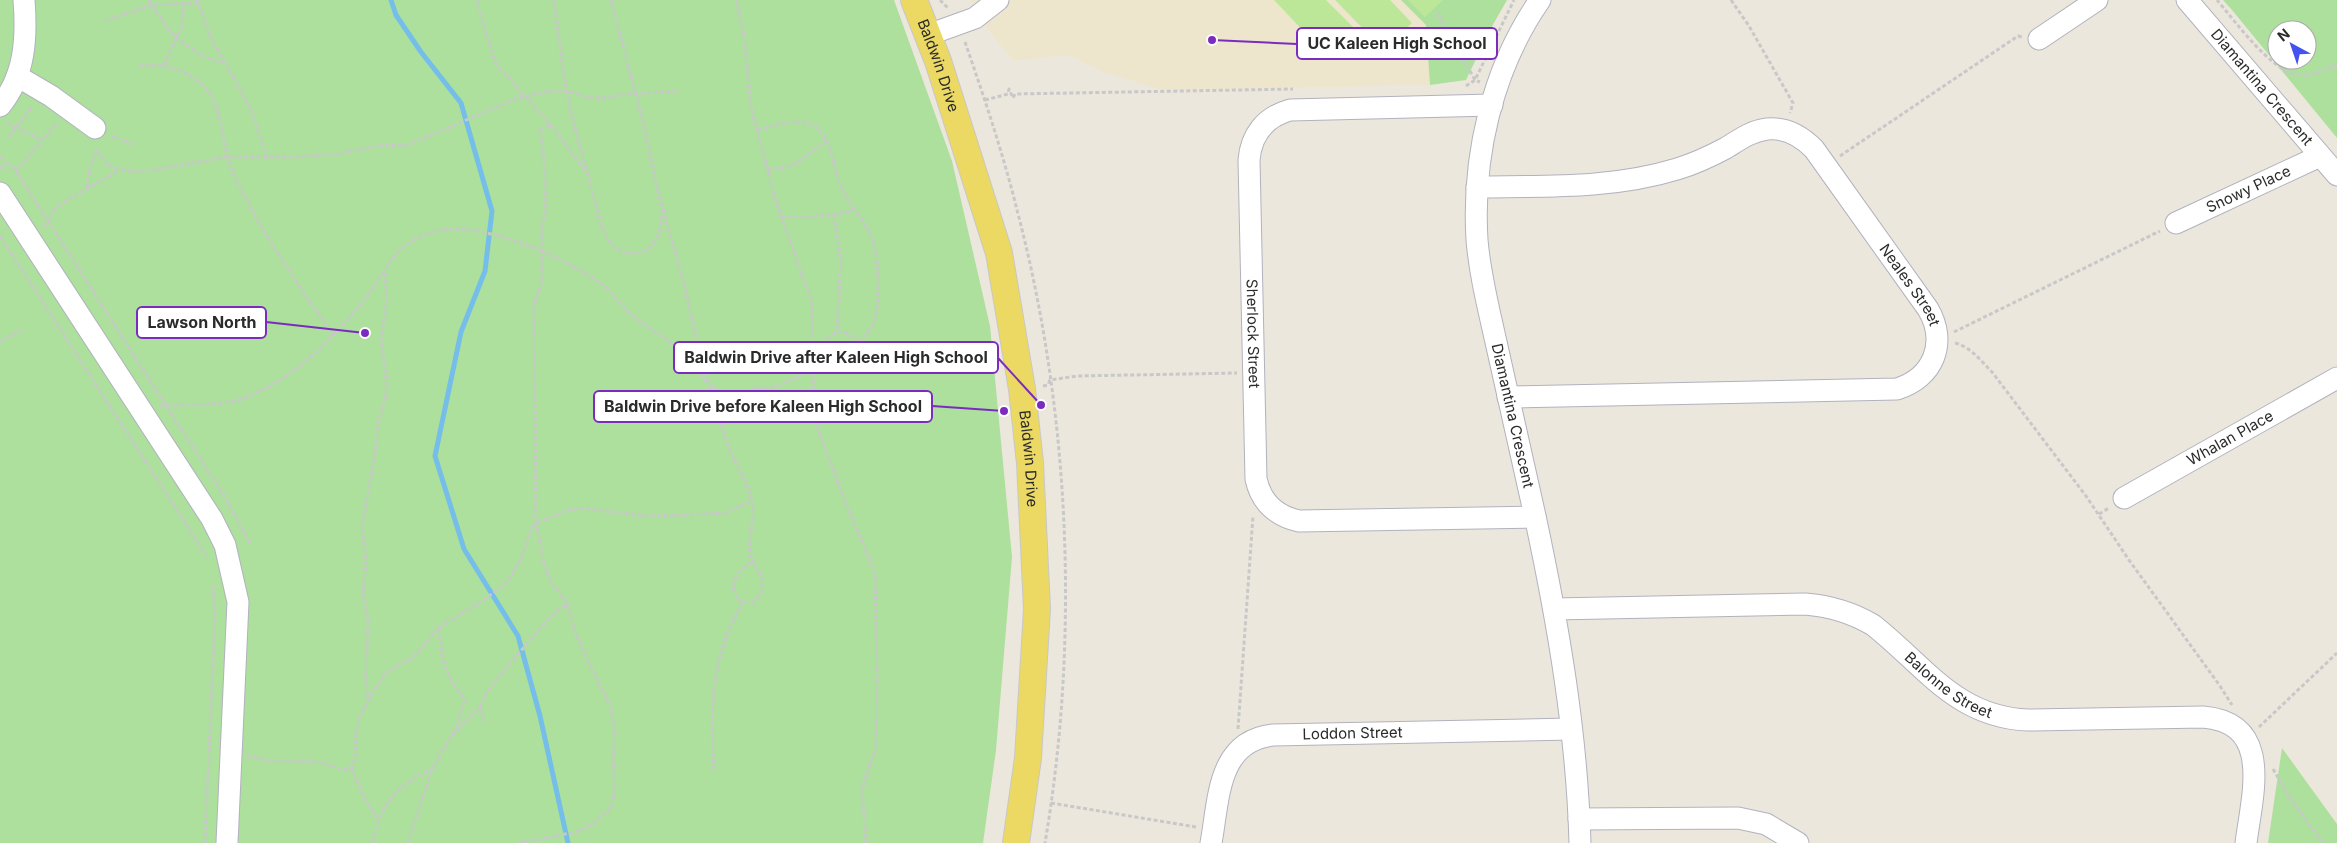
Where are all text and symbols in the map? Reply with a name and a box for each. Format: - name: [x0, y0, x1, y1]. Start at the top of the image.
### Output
- street label: Baldwin Drive: [913, 16, 964, 114]
- north arrow: [2267, 20, 2317, 70]
- street label: Diamantina Crescent: [2207, 25, 2318, 149]
- text: N: [2274, 25, 2293, 45]
- callout: UC Kaleen High School: [1297, 28, 1497, 59]
- text: UC Kaleen High School: [1307, 33, 1487, 53]
- street label: Snowy Place: [2203, 161, 2294, 217]
- street label: Neales Street: [1876, 240, 1945, 328]
- street label: Sherlock Street: [1243, 279, 1264, 388]
- callout: Lawson North: [137, 307, 266, 338]
- text: Lawson North: [147, 312, 257, 332]
- callout: Baldwin Drive after Kaleen High School: [674, 342, 998, 373]
- street label: Diamantina Crescent: [1488, 342, 1539, 490]
- text: Baldwin Drive after Kaleen High School: [684, 347, 988, 367]
- callout: Baldwin Drive before Kaleen High School: [594, 391, 932, 422]
- text: Baldwin Drive before Kaleen High School: [604, 396, 922, 416]
- street label: Whalan Place: [2183, 406, 2277, 470]
- street label: Baldwin Drive: [1015, 409, 1042, 508]
- street label: Balonne Street: [1901, 647, 1995, 722]
- street label: Loddon Street: [1302, 722, 1403, 743]

